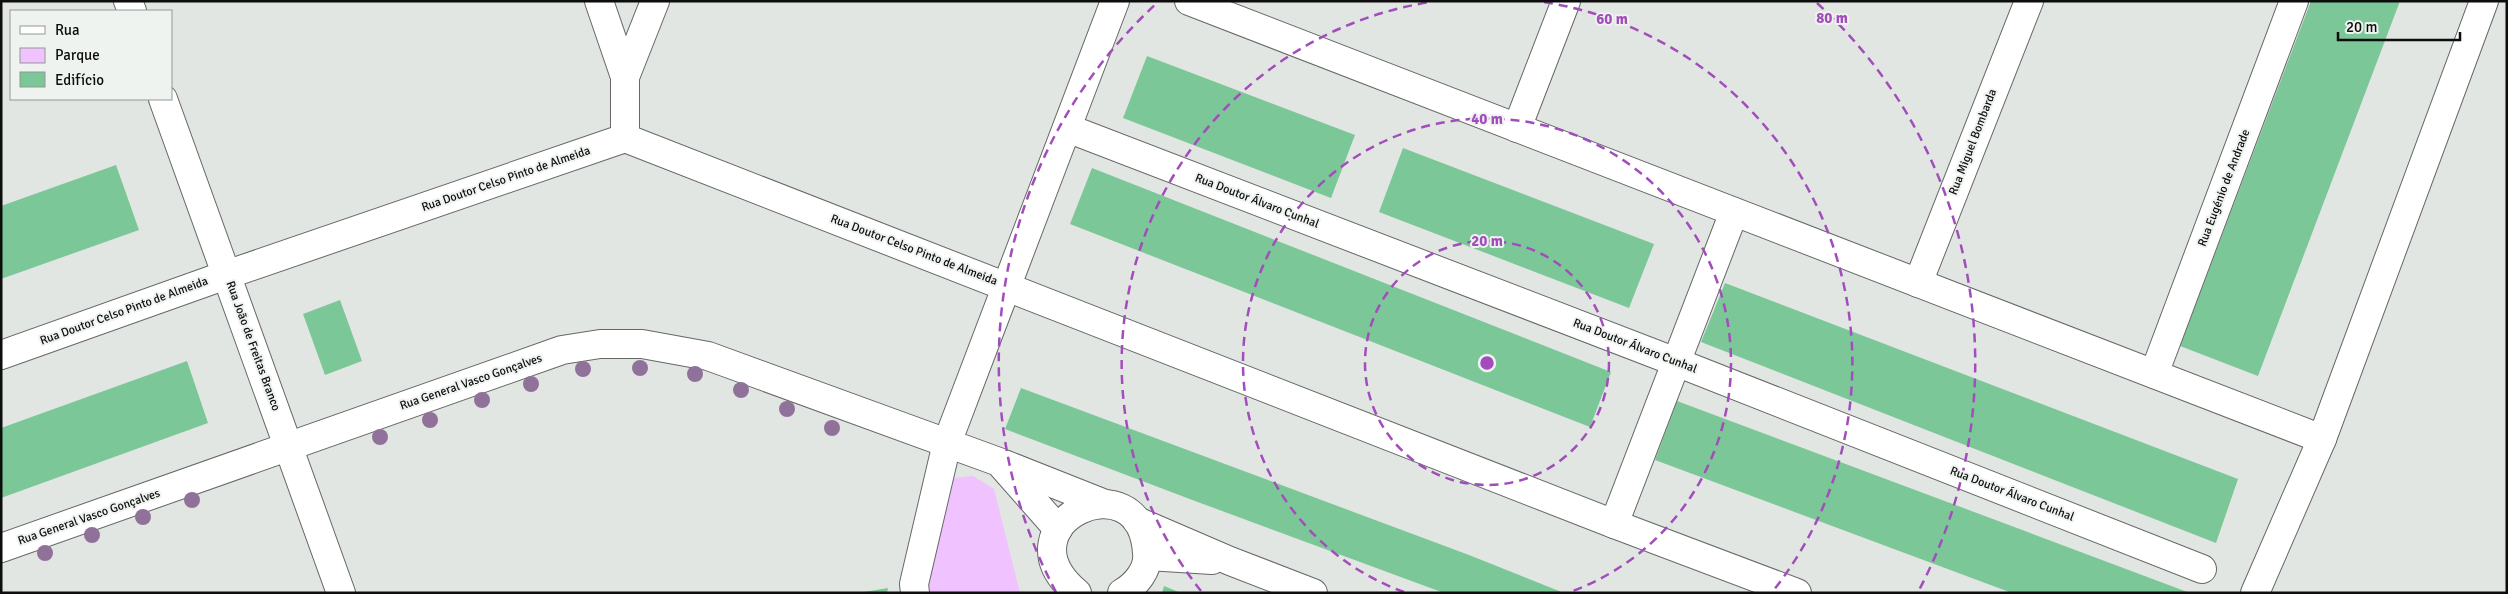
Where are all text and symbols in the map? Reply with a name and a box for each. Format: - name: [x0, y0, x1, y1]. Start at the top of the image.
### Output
- text: 80 m: [1816, 9, 1848, 27]
- legend: [10, 10, 172, 100]
- text: 60 m: [1596, 10, 1628, 28]
- scale bar: [2338, 10, 2460, 42]
- text: 20 m: [2346, 18, 2377, 36]
- text: Rua: [55, 21, 80, 39]
- text: Parque: [55, 46, 100, 64]
- text: Edifício: [55, 71, 104, 89]
- street label: Rua Miguel Bombarda: [1946, 87, 2000, 197]
- text: 40 m: [1471, 110, 1503, 128]
- street label: Rua Eugénio de Andrade: [2195, 127, 2253, 249]
- street label: Rua Doutor Celso Pinto de Almeida: [420, 143, 592, 215]
- street label: Rua Doutor Álvaro Cunhal: [1193, 170, 1322, 232]
- street label: Rua Doutor Celso Pinto de Almeida: [828, 211, 1000, 289]
- text: 20 m: [1471, 232, 1503, 250]
- street label: Rua Doutor Celso Pinto de Almeida: [38, 274, 210, 348]
- street label: Rua João de Freitas Branco: [222, 279, 284, 413]
- street label: Rua Doutor Álvaro Cunhal: [1571, 315, 1700, 377]
- street label: Rua General Vasco Gonçalves: [398, 351, 544, 413]
- centre of rings: [1478, 354, 1496, 372]
- street label: Rua Doutor Álvaro Cunhal: [1948, 463, 2077, 525]
- street label: Rua General Vasco Gonçalves: [16, 486, 162, 548]

